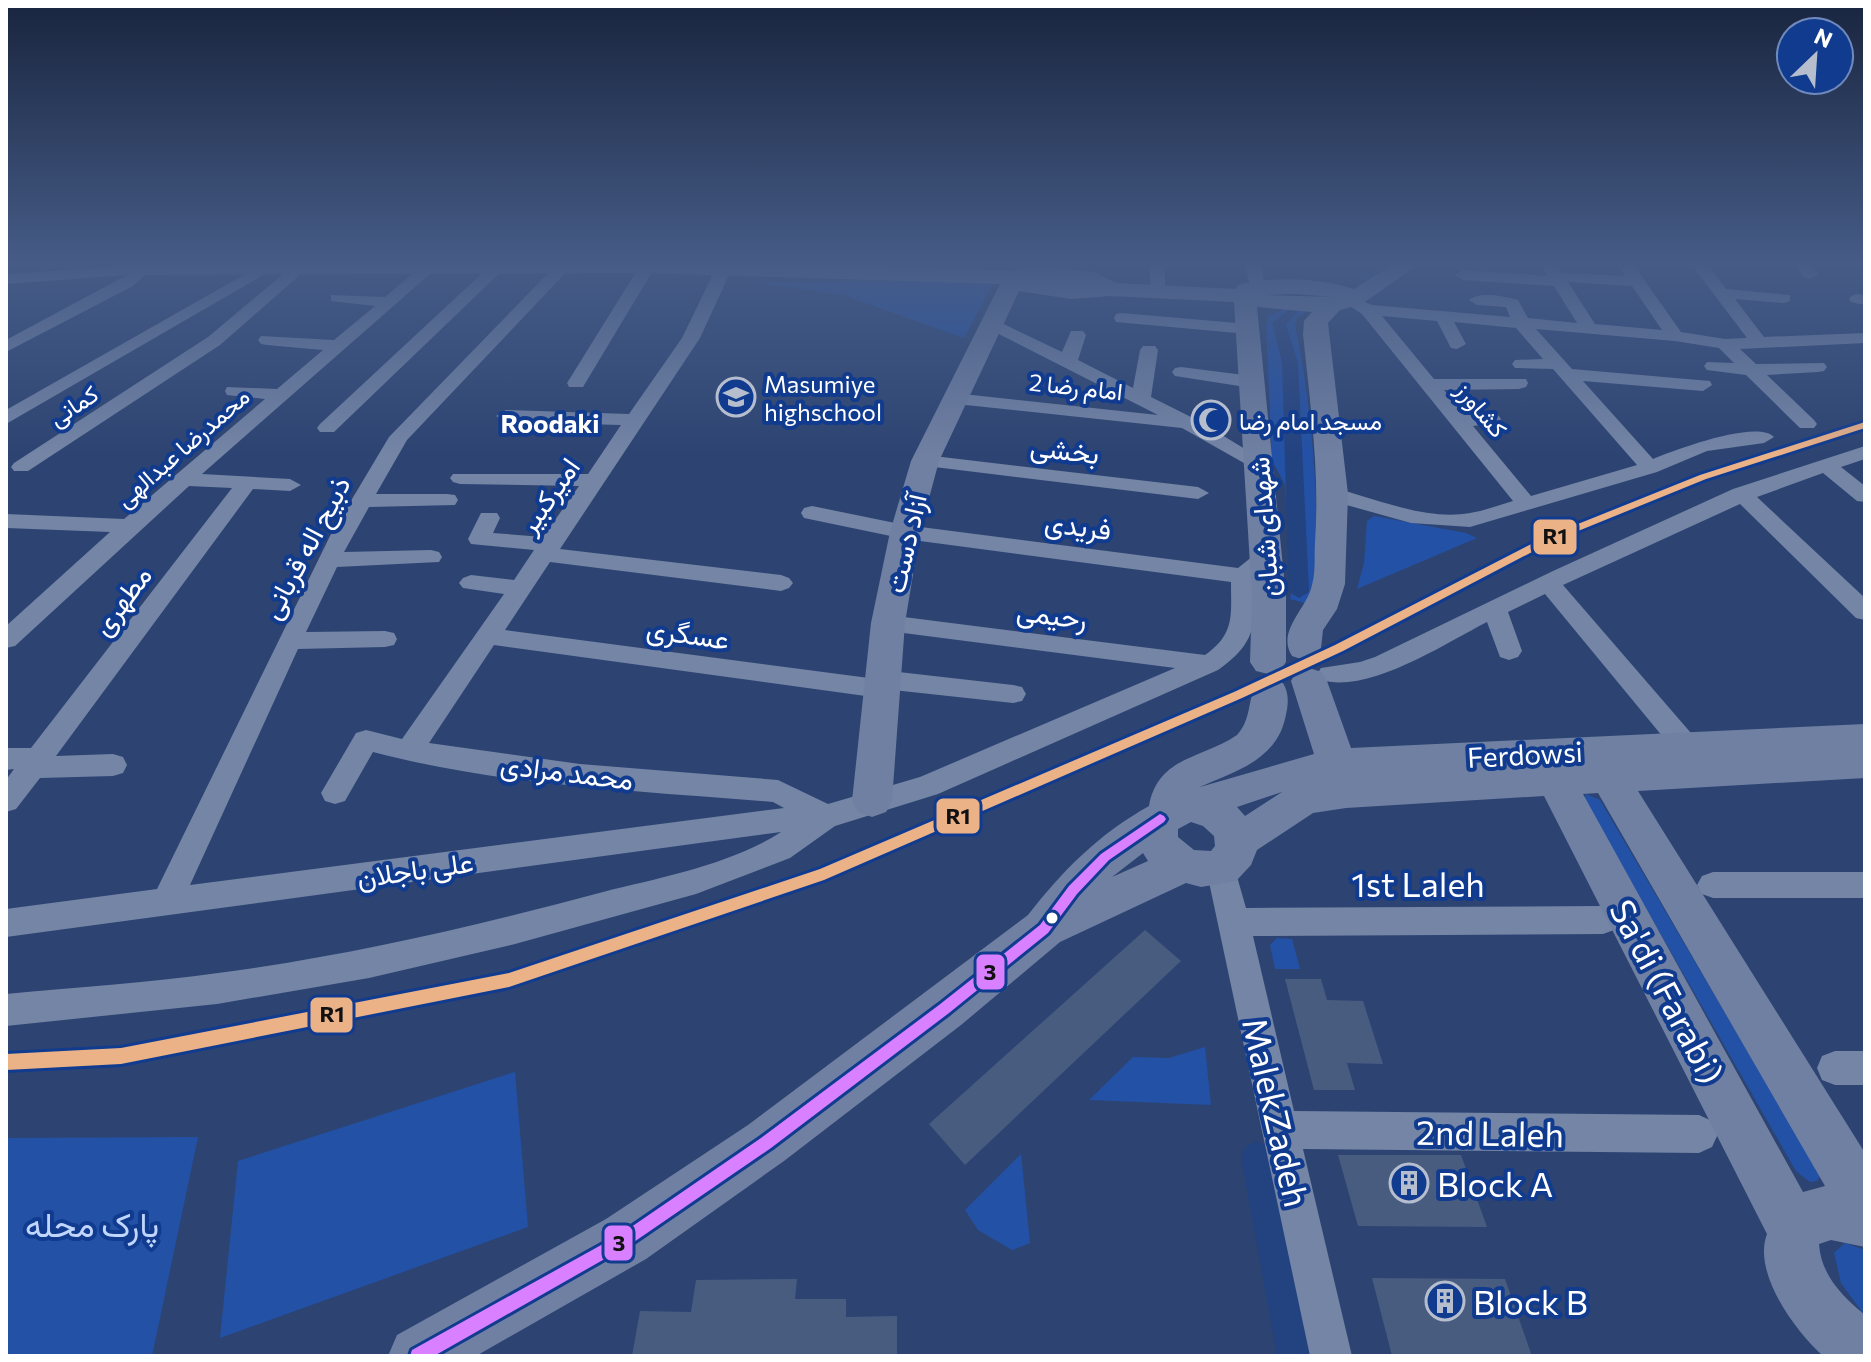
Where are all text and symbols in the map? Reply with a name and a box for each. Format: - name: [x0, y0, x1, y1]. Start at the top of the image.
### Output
- north arrow: [1775, 16, 1855, 96]
- text: N: [1810, 22, 1837, 53]
- street label: امام رضا 2: [1027, 367, 1124, 408]
- place label: Masumiye highschool: [764, 369, 882, 426]
- street label: کشاورز: [1448, 374, 1514, 444]
- school or university icon: Masumiye highschool: [715, 376, 757, 418]
- street label: کمانی: [43, 378, 104, 432]
- street label: محمدرضا عبدالهی: [109, 381, 256, 514]
- mosque icon: مسجد امام رضا: [1190, 399, 1232, 441]
- place label: مسجد امام رضا: [1239, 406, 1382, 438]
- district label: Roodaki: [500, 407, 600, 438]
- street label: بخشی: [1028, 428, 1101, 471]
- street label: امیرکبیر: [509, 451, 588, 541]
- street label: شهدای شبان: [1241, 456, 1287, 598]
- street label: ذبیح اله قربانی: [253, 470, 360, 626]
- street label: آزاد دست: [877, 488, 935, 596]
- street label: فریدی: [1042, 504, 1113, 548]
- line badge: R1: [1532, 518, 1578, 556]
- text: R1: [1542, 522, 1568, 549]
- street label: مطهری: [84, 558, 160, 643]
- street label: رحیمی: [1014, 593, 1089, 637]
- street label: عسگری: [644, 610, 732, 658]
- street label: Ferdowsi: [1466, 734, 1584, 774]
- street label: محمد مرادی: [498, 746, 635, 798]
- line badge: R1: [935, 797, 981, 835]
- text: R1: [945, 802, 971, 829]
- street label: علی باجلان: [355, 844, 476, 895]
- street label: 1st Laleh: [1351, 862, 1485, 904]
- street label: Sa'di (Farabi): [1602, 892, 1734, 1090]
- unlabelled marker: [1044, 910, 1060, 926]
- line badge: 3: [975, 953, 1006, 991]
- text: 3: [984, 958, 996, 985]
- line badge: R1: [309, 996, 354, 1034]
- text: R1: [319, 1000, 345, 1027]
- street label: MalekZadeh: [1235, 1013, 1319, 1211]
- street label: 2nd Laleh: [1416, 1110, 1564, 1154]
- building icon: Block A: [1388, 1162, 1430, 1204]
- place label: Block A: [1437, 1162, 1553, 1204]
- park label: پارک محله: [25, 1202, 159, 1248]
- line badge: 3: [603, 1224, 634, 1262]
- text: 3: [613, 1229, 625, 1256]
- building icon: Block B: [1424, 1280, 1466, 1322]
- place label: Block B: [1473, 1280, 1588, 1322]

